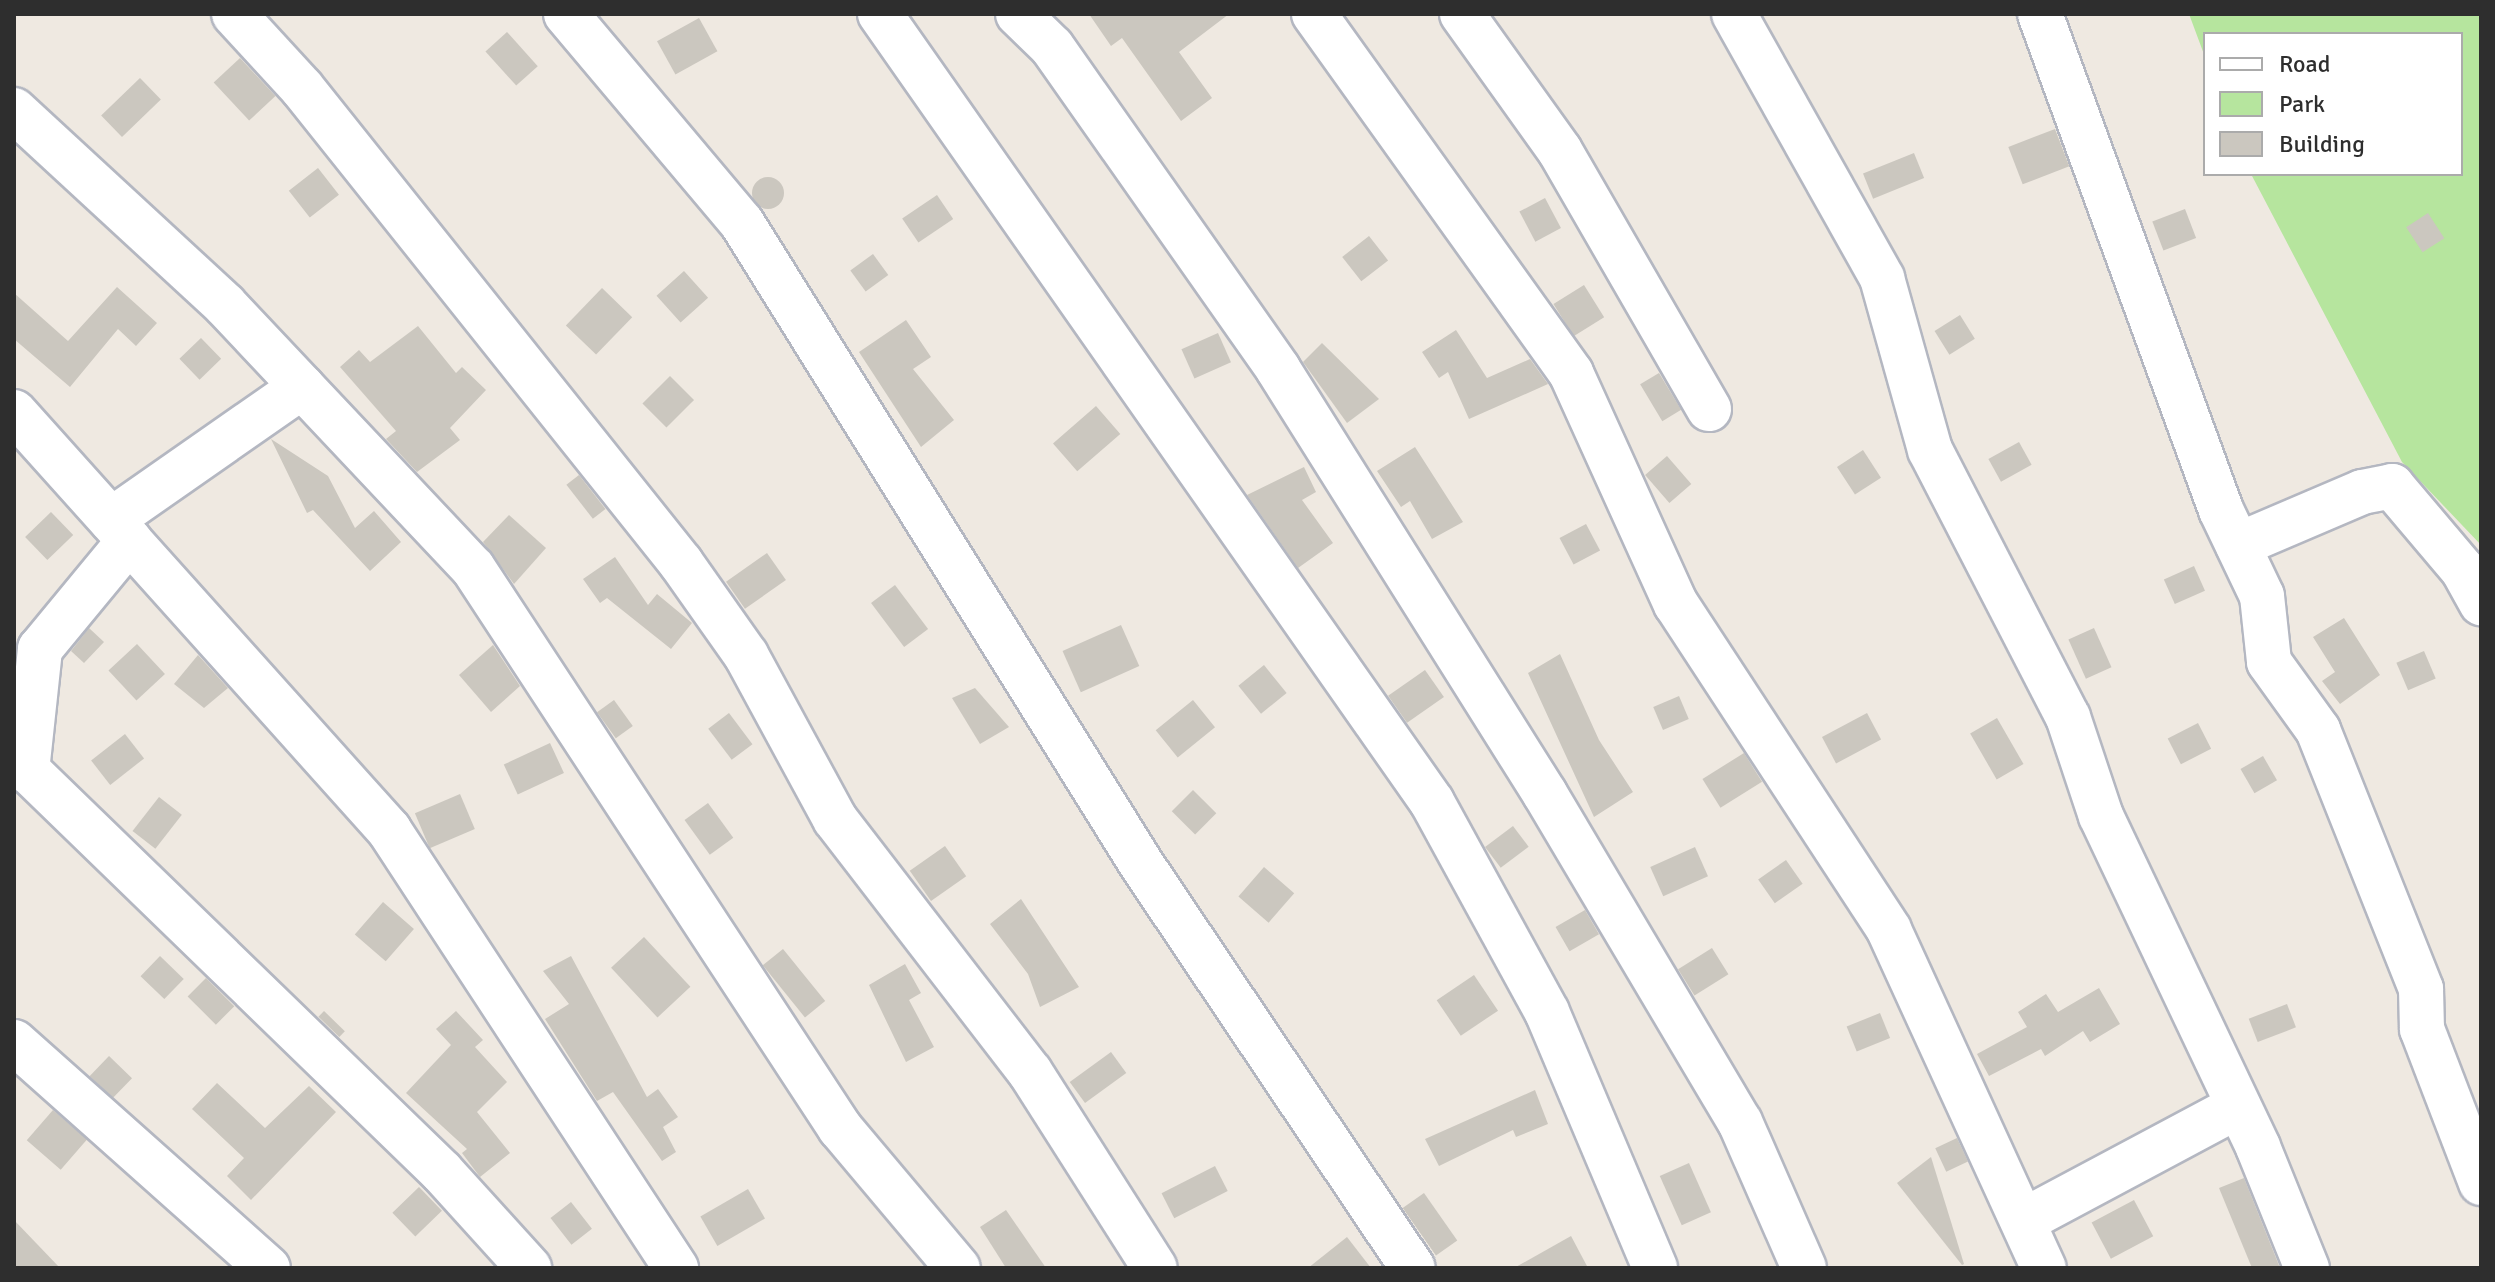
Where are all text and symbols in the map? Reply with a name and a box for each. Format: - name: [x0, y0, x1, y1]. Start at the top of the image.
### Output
- legend: [2203, 32, 2463, 176]
- text: Road: [2279, 49, 2330, 79]
- text: Park: [2279, 89, 2325, 119]
- text: Building: [2279, 129, 2365, 159]

